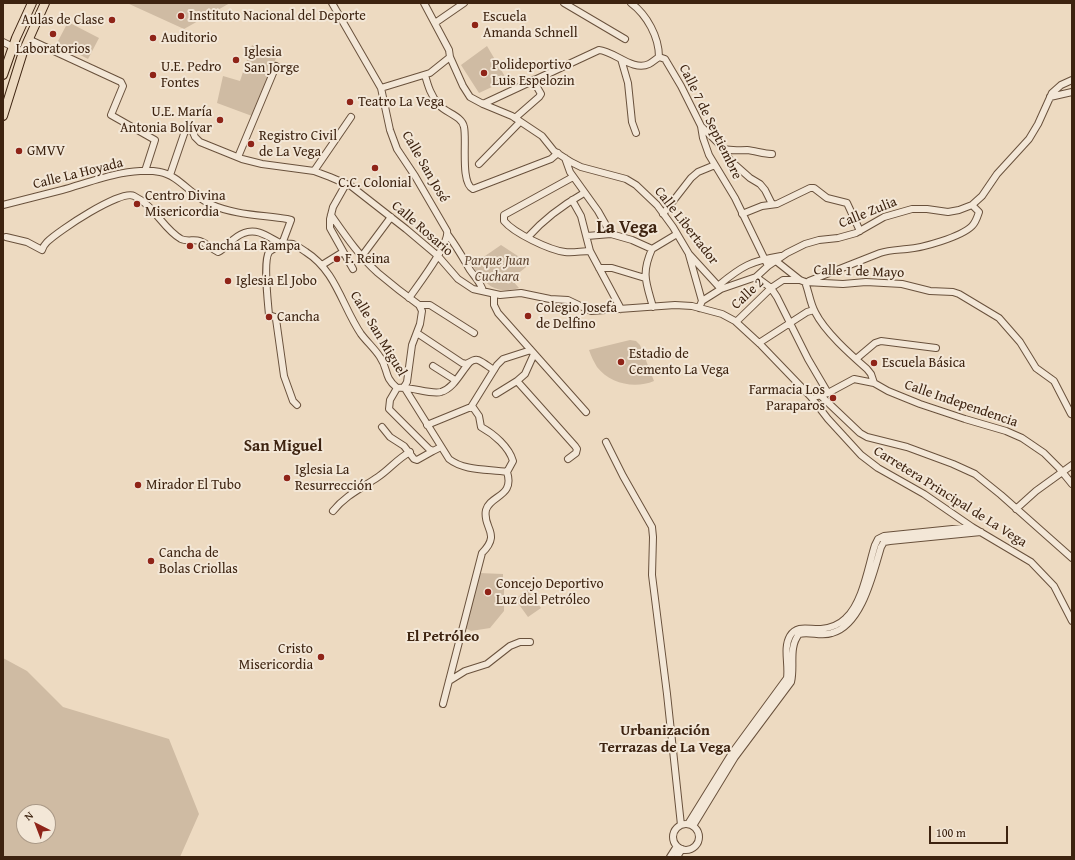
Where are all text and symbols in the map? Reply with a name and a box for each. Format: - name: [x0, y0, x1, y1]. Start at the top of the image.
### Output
- place label: Instituto Nacional del Deporte: [189, 8, 366, 24]
- place label: Escuela Amanda Schnell: [483, 9, 578, 42]
- marker: Instituto Nacional del Deporte: [176, 11, 186, 21]
- place label: Aulas de Clase: [21, 12, 104, 28]
- marker: Aulas de Clase: [107, 15, 117, 25]
- marker: Escuela Amanda Schnell: [470, 20, 480, 30]
- marker: Laboratorios: [48, 29, 58, 39]
- place label: Auditorio: [161, 30, 217, 46]
- marker: Auditorio: [148, 33, 158, 43]
- place label: Laboratorios: [16, 41, 90, 57]
- place label: Iglesia San Jorge: [244, 44, 299, 76]
- marker: Iglesia San Jorge: [231, 55, 241, 65]
- place label: Polideportivo Luis Espelozin: [492, 57, 575, 90]
- place label: U.E. Pedro Fontes: [161, 59, 221, 92]
- street label: Calle 7 de Septiembre: [675, 62, 745, 182]
- marker: Polideportivo Luis Espelozin: [479, 68, 489, 78]
- marker: U.E. Pedro Fontes: [148, 70, 158, 80]
- place label: Teatro La Vega: [358, 94, 444, 110]
- marker: Teatro La Vega: [345, 97, 355, 107]
- place label: U.E. María Antonia Bolívar: [120, 104, 212, 136]
- marker: U.E. María Antonia Bolívar: [215, 115, 225, 125]
- place label: Registro Civil de La Vega: [259, 128, 337, 160]
- street label: Calle San José: [398, 128, 452, 206]
- marker: Registro Civil de La Vega: [246, 139, 256, 149]
- place label: GMVV: [27, 143, 65, 159]
- marker: GMVV: [14, 146, 24, 156]
- street label: Calle La Hoyada: [31, 155, 125, 193]
- marker: C.C. Colonial: [370, 163, 380, 173]
- place label: C.C. Colonial: [338, 175, 412, 191]
- street label: Calle Libertador: [650, 184, 722, 268]
- place label: Centro Divina Misericordia: [145, 188, 226, 220]
- street label: Calle Zulia: [836, 194, 900, 232]
- street label: Calle Rosario: [388, 198, 456, 260]
- marker: Centro Divina Misericordia: [132, 199, 142, 209]
- district label: La Vega: [596, 217, 658, 239]
- place label: Cancha La Rampa: [198, 238, 300, 254]
- marker: Cancha La Rampa: [185, 241, 195, 251]
- place label: F. Reina: [345, 251, 390, 267]
- park label: Parque Juan Cuchara: [465, 253, 529, 286]
- marker: F. Reina: [332, 254, 342, 264]
- street label: Calle 1 de Mayo: [813, 262, 905, 282]
- place label: Iglesia El Jobo: [236, 273, 317, 289]
- street label: Calle 2: [728, 275, 768, 313]
- marker: Iglesia El Jobo: [223, 276, 233, 286]
- street label: Calle San Miguel: [346, 288, 410, 380]
- place label: Colegio Josefa de Delfino: [536, 300, 617, 332]
- place label: Cancha: [277, 309, 320, 325]
- marker: Colegio Josefa de Delfino: [523, 311, 533, 321]
- marker: Cancha: [264, 312, 274, 322]
- place label: Estadio de Cemento La Vega: [629, 346, 729, 378]
- place label: Escuela Básica: [882, 355, 965, 371]
- marker: Estadio de Cemento La Vega: [616, 357, 626, 367]
- marker: Escuela Básica: [869, 358, 879, 368]
- street label: Calle Independencia: [902, 377, 1020, 431]
- place label: Farmacia Los Paraparos: [749, 382, 825, 414]
- marker: Farmacia Los Paraparos: [828, 393, 838, 403]
- district label: San Miguel: [244, 437, 322, 457]
- street label: Carretera Principal de La Vega: [870, 443, 1030, 551]
- place label: Iglesia La Resurrección: [295, 462, 372, 494]
- marker: Iglesia La Resurrección: [282, 473, 292, 483]
- place label: Mirador El Tubo: [146, 477, 241, 493]
- marker: Mirador El Tubo: [133, 480, 143, 490]
- place label: Cancha de Bolas Criollas: [159, 545, 238, 578]
- marker: Cancha de Bolas Criollas: [146, 556, 156, 566]
- place label: Concejo Deportivo Luz del Petróleo: [496, 576, 604, 608]
- marker: Concejo Deportivo Luz del Petróleo: [483, 587, 493, 597]
- district label: El Petróleo: [407, 628, 479, 646]
- place label: Cristo Misericordia: [239, 641, 313, 674]
- marker: Cristo Misericordia: [316, 652, 326, 662]
- district label: Urbanización Terrazas de La Vega: [599, 722, 731, 757]
- north arrow: [16, 804, 56, 844]
- text: N: [21, 807, 37, 824]
- scale bar: [931, 818, 1010, 844]
- text: 100 m: [936, 824, 966, 841]

